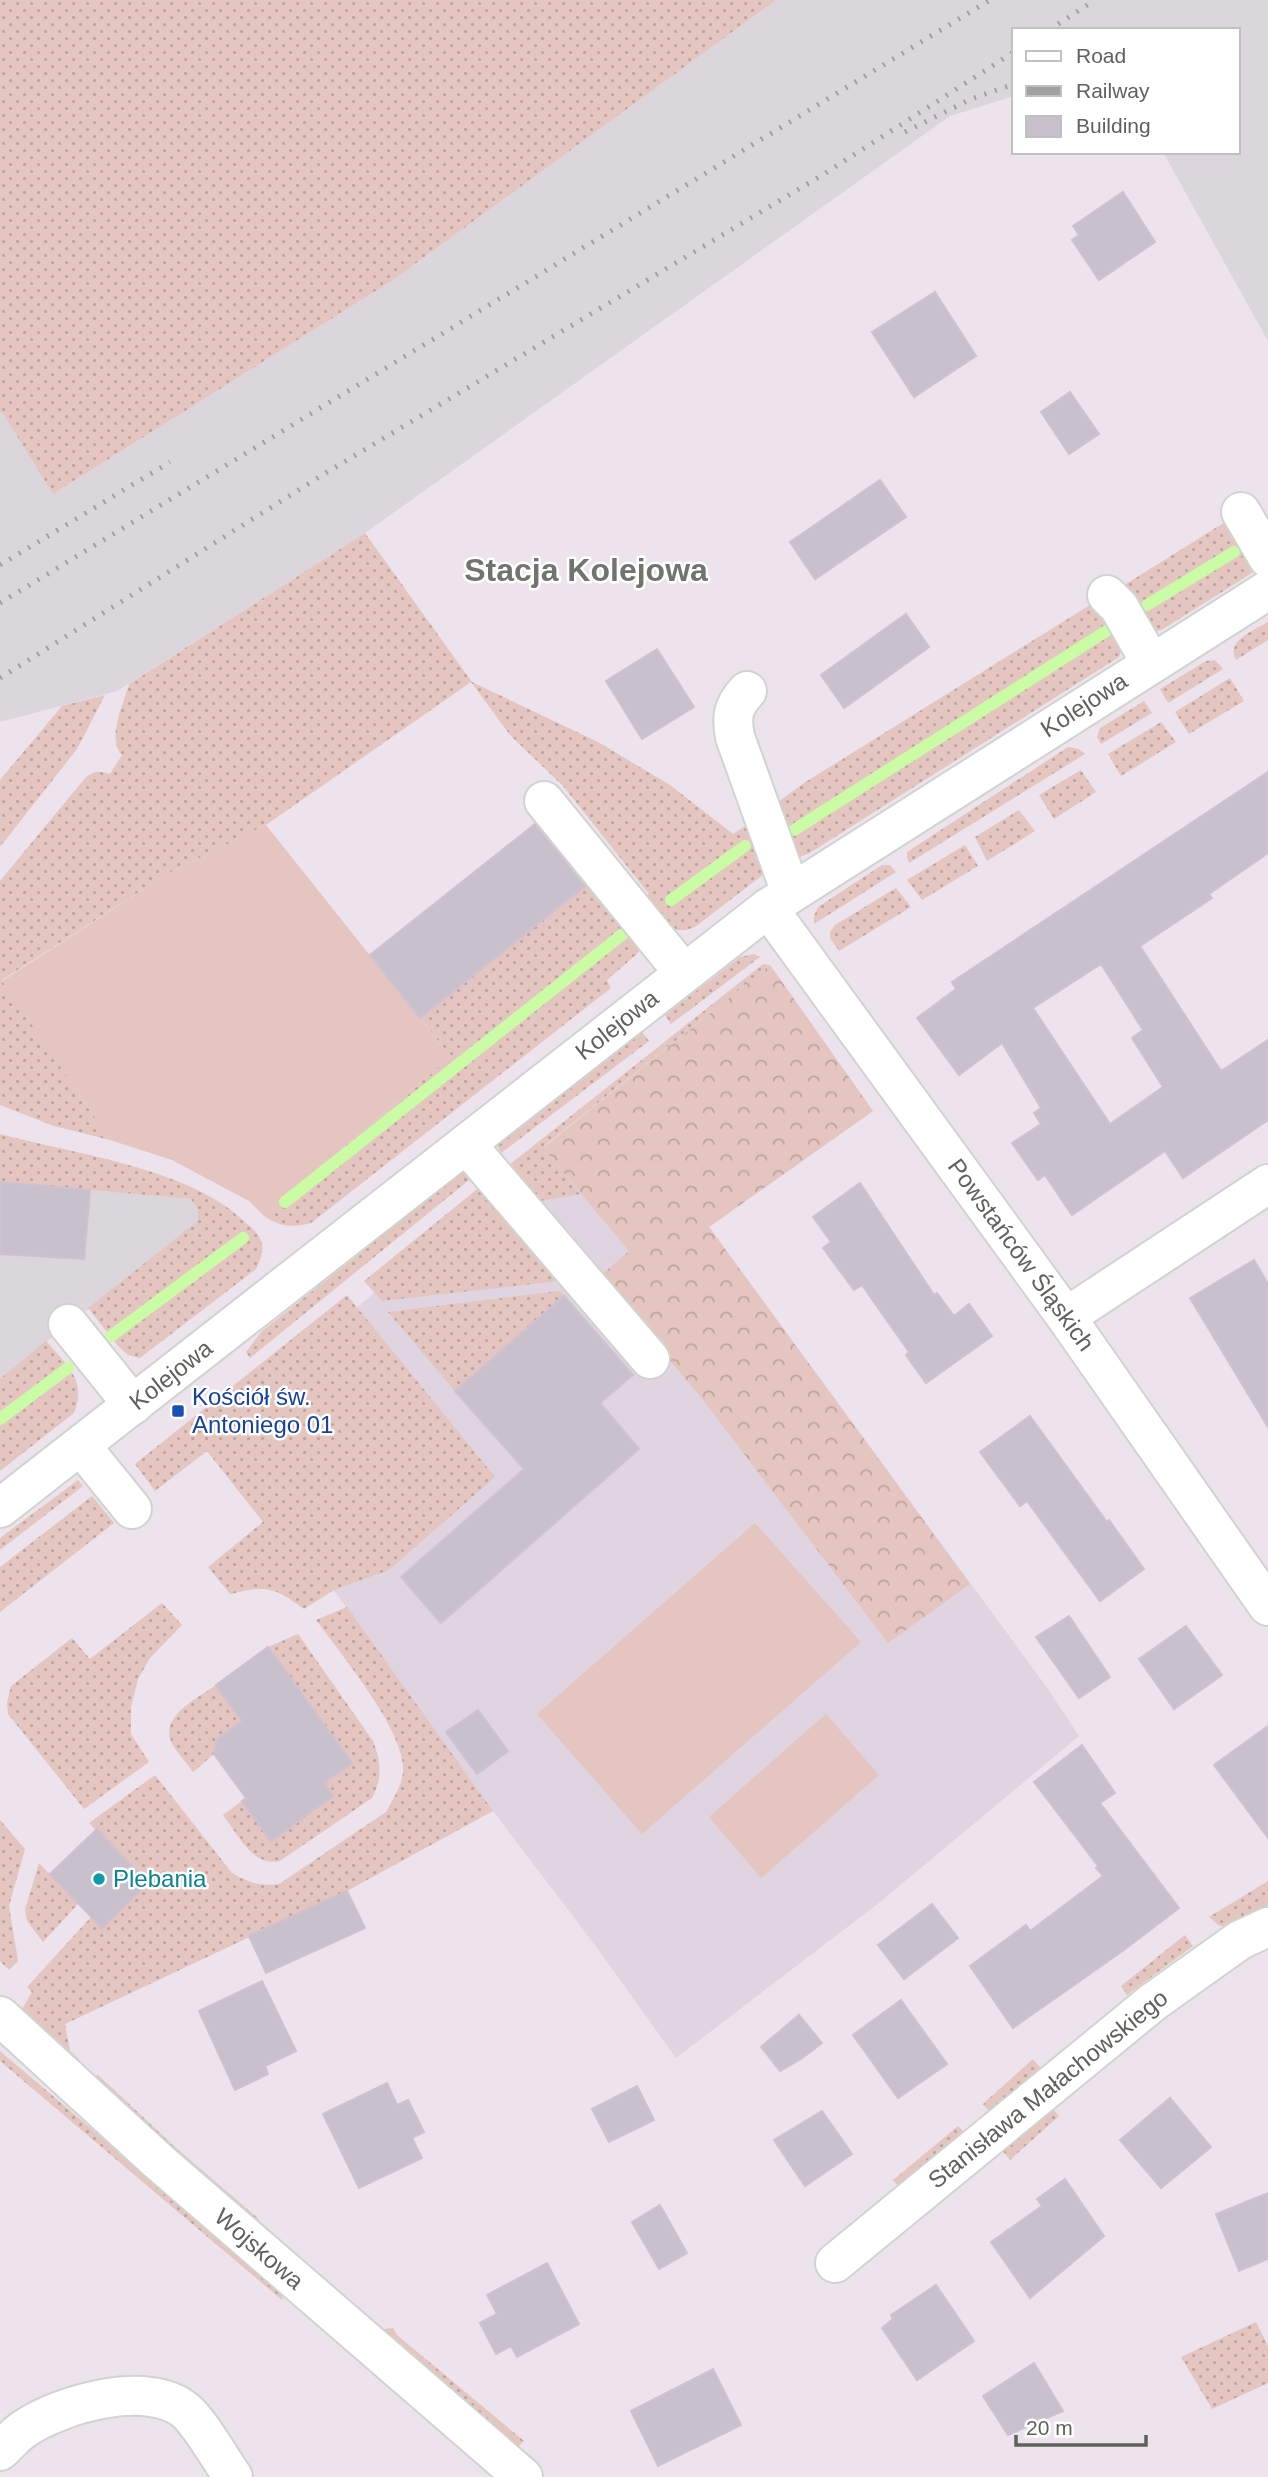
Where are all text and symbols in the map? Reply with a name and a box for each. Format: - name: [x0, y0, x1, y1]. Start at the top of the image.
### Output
- legend: [1012, 28, 1240, 154]
- text: Road: [1076, 44, 1126, 67]
- text: Railway: [1076, 79, 1150, 102]
- text: Building: [1076, 114, 1151, 137]
- district label: Stacja Kolejowa: [464, 552, 708, 588]
- street label: Kolejowa: [1036, 666, 1132, 742]
- street label: Kolejowa: [570, 984, 664, 1065]
- street label: Powstańców Śląskich: [943, 1153, 1100, 1356]
- street label: Kolejowa: [124, 1334, 218, 1415]
- place label: Kościół św. Antoniego 01: [192, 1383, 333, 1438]
- marker: Kościół św. Antoniego 01: [170, 1403, 186, 1419]
- place label: Plebania: [113, 1865, 207, 1892]
- marker: Plebania: [91, 1871, 107, 1887]
- street label: Stanisława Małachowskiego: [923, 1984, 1173, 2194]
- street label: Wojskowa: [209, 2203, 310, 2295]
- scale bar: [1016, 2404, 1146, 2448]
- text: 20 m: [1026, 2416, 1073, 2439]

